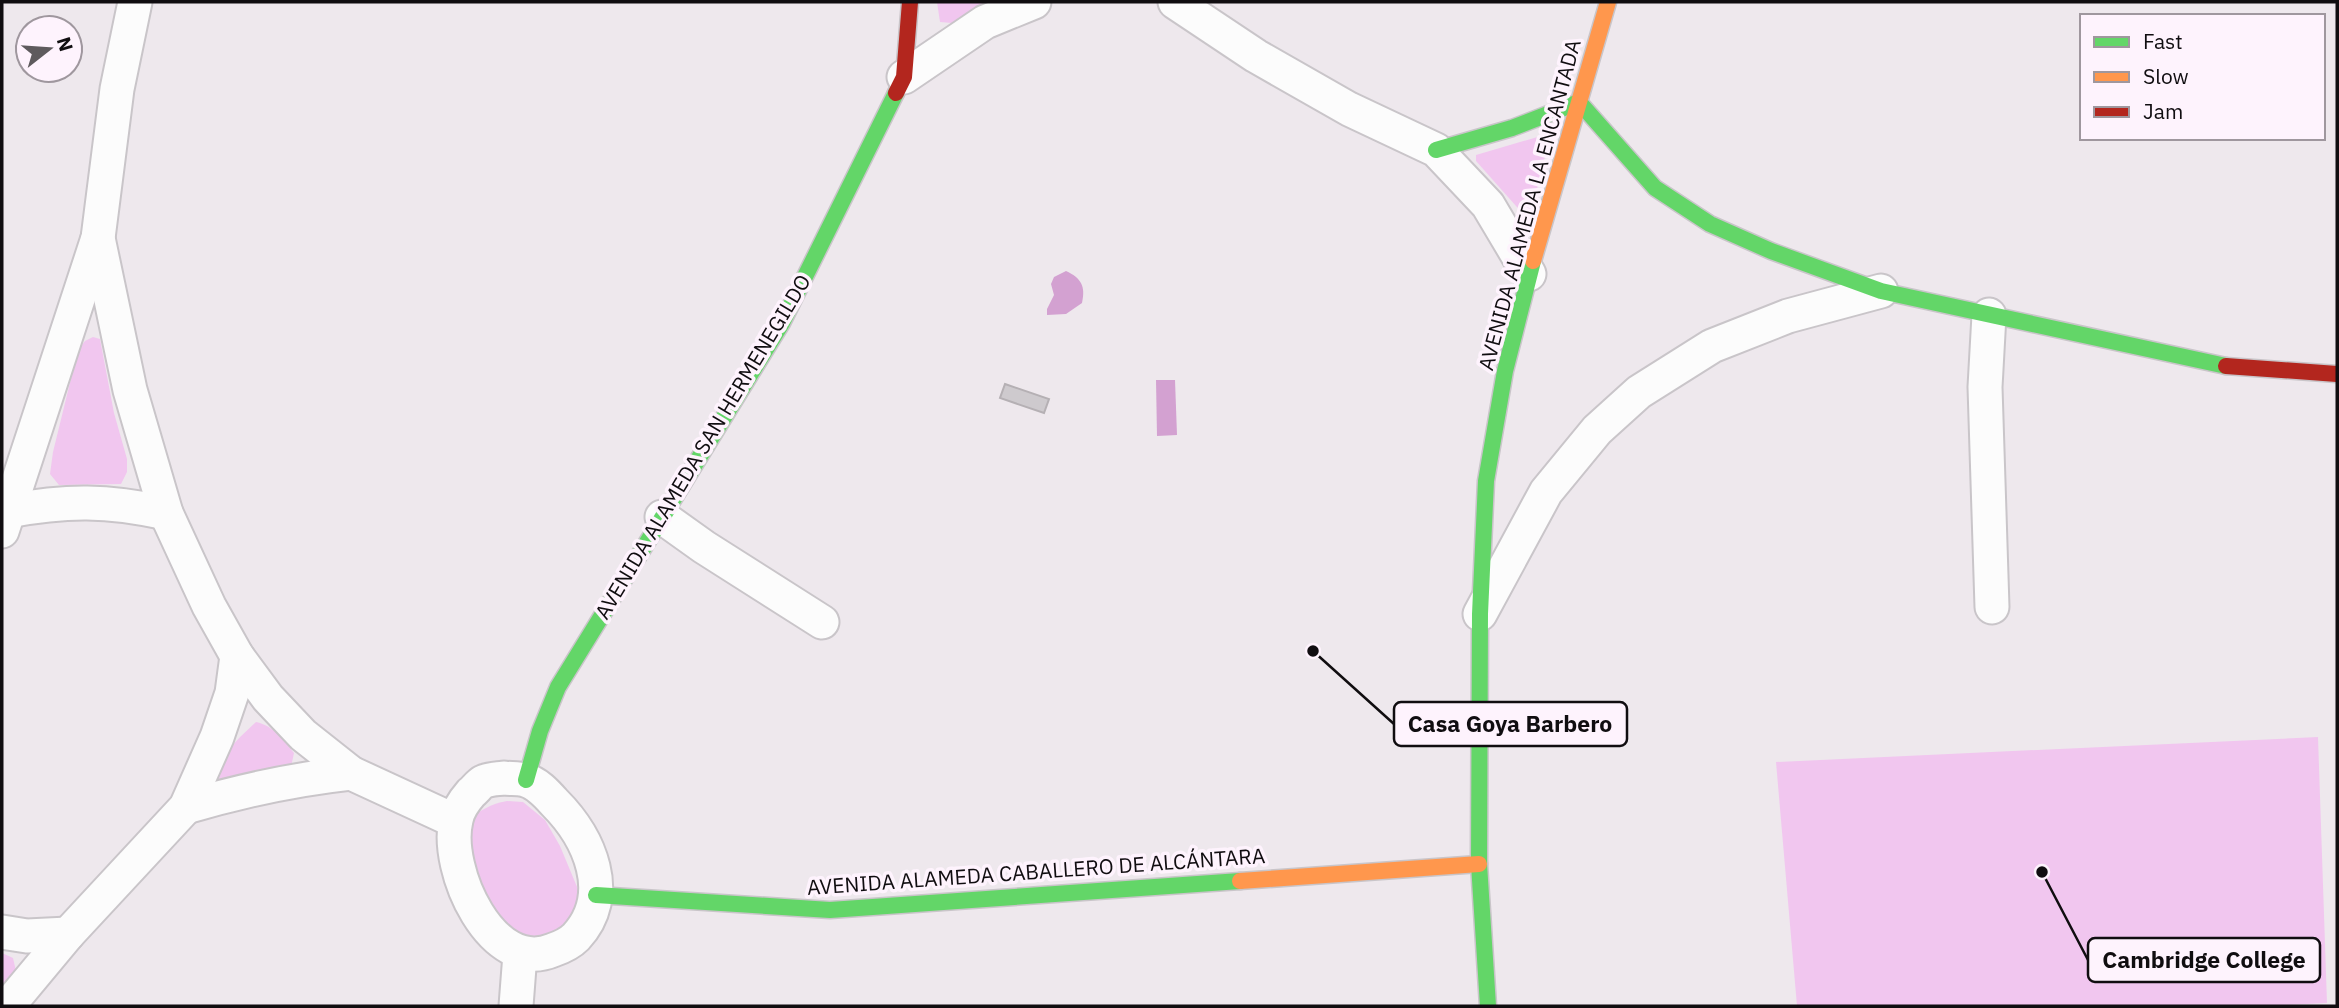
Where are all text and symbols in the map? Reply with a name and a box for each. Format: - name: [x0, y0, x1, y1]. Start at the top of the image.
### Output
- north arrow: [14, 14, 84, 84]
- legend: [2080, 14, 2325, 140]
- text: Fast: [2143, 27, 2183, 55]
- text: N: [52, 34, 79, 54]
- street label: AVENIDA ALAMEDA LA ENCANTADA: [1471, 36, 1587, 373]
- text: Slow: [2143, 62, 2189, 90]
- text: Jam: [2143, 97, 2183, 125]
- street label: AVENIDA ALAMEDA SAN HERMENEGILDO: [588, 269, 816, 624]
- callout: Casa Goya Barbero: [1394, 702, 1627, 746]
- text: Casa Goya Barbero: [1408, 708, 1612, 738]
- street label: AVENIDA ALAMEDA CABALLERO DE ALCÁNTARA: [806, 841, 1266, 901]
- callout: Cambridge College: [2088, 938, 2320, 982]
- text: Cambridge College: [2102, 944, 2306, 974]

